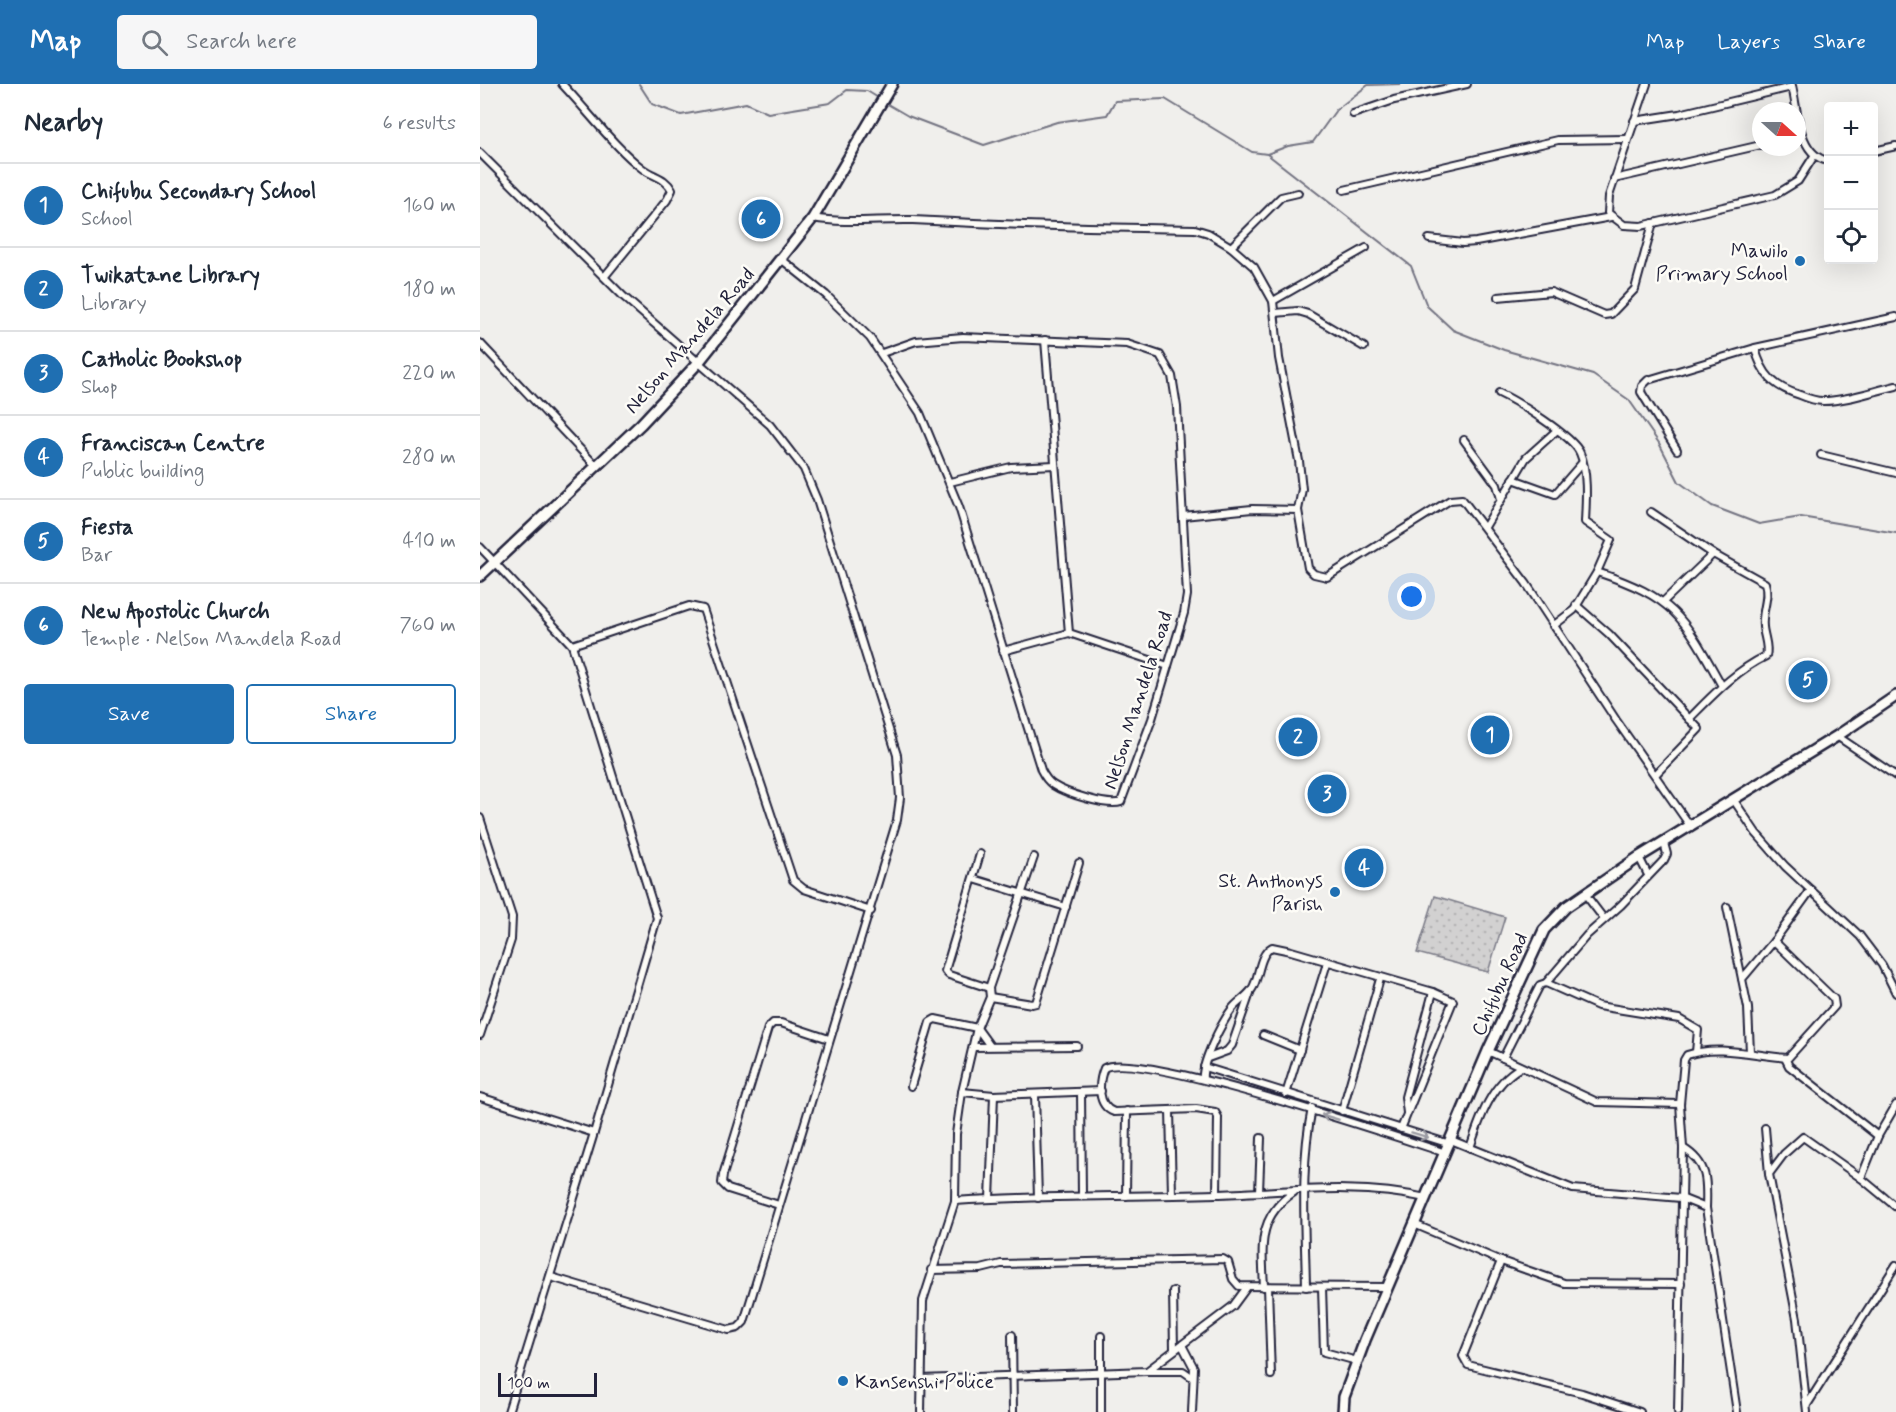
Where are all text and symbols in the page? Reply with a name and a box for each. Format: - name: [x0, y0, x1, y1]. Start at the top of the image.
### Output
- search box: [117, 15, 537, 69]
- text: Map: [30, 24, 81, 61]
- icon: search: [138, 26, 171, 59]
- text: Search here: [186, 28, 297, 56]
- text: Map: [1646, 28, 1684, 56]
- text: Layers: [1717, 28, 1780, 56]
- text: Share: [1813, 28, 1866, 56]
- north arrow: [1752, 102, 1806, 156]
- map controls: [1824, 102, 1878, 264]
- button: +: [1824, 102, 1878, 156]
- text: Nearby: [24, 106, 103, 140]
- text: 6 results: [383, 110, 456, 137]
- button: −: [1824, 156, 1878, 210]
- text: Chifubu Secondary School: [81, 178, 316, 206]
- text: 1: [39, 192, 48, 219]
- text: 160 m: [403, 192, 456, 219]
- pin: 6: [742, 196, 780, 242]
- text: School: [81, 206, 133, 233]
- button: locate: [1824, 210, 1878, 264]
- place label: Mawilo Primary School: [1656, 238, 1788, 288]
- marker: Mawilo Primary School: [1793, 254, 1807, 268]
- text: Twikatane Library: [81, 262, 260, 290]
- street label: Nelson Mandela Road: [619, 262, 761, 420]
- text: 2: [39, 276, 48, 303]
- text: 180 m: [403, 276, 456, 303]
- text: Library: [81, 290, 147, 317]
- text: Catholic Bookshop: [81, 346, 242, 374]
- text: 3: [39, 360, 48, 387]
- text: 220 m: [402, 360, 456, 387]
- text: Shop: [81, 374, 118, 401]
- text: Franciscan Centre: [81, 430, 265, 458]
- text: 4: [38, 444, 49, 471]
- text: 280 m: [402, 444, 456, 471]
- text: Public building: [81, 458, 204, 485]
- text: Fiesta: [81, 514, 133, 542]
- text: 5: [38, 528, 50, 555]
- text: 410 m: [402, 528, 456, 555]
- text: Bar: [81, 542, 112, 569]
- your location: [1397, 582, 1426, 611]
- text: New Apostolic Church: [81, 598, 270, 626]
- street label: Nelson Mandela Road: [1097, 608, 1180, 793]
- text: 6: [38, 612, 49, 639]
- text: 760 m: [399, 612, 456, 639]
- text: Temple · Nelson Mandela Road: [81, 626, 341, 653]
- pin: 5: [1788, 658, 1828, 702]
- button: Save: [24, 684, 234, 744]
- button: Share: [246, 684, 456, 744]
- pin: 1: [1470, 712, 1510, 758]
- pin: 2: [1278, 714, 1318, 760]
- pin: 3: [1308, 772, 1346, 816]
- pin: 4: [1344, 846, 1384, 890]
- place label: St. Anthonys Parish: [1218, 868, 1323, 918]
- marker: St. Anthonys Parish: [1328, 885, 1342, 899]
- street label: Chifubu Road: [1466, 929, 1535, 1041]
- one-way arrow: [1321, 1111, 1340, 1122]
- one-way arrow: [1410, 1130, 1429, 1141]
- place label: Kansenshi Police: [855, 1369, 994, 1396]
- scale bar: [498, 1370, 597, 1398]
- text: 100 m: [507, 1373, 550, 1394]
- marker: Kansenshi Police: [836, 1374, 850, 1388]

